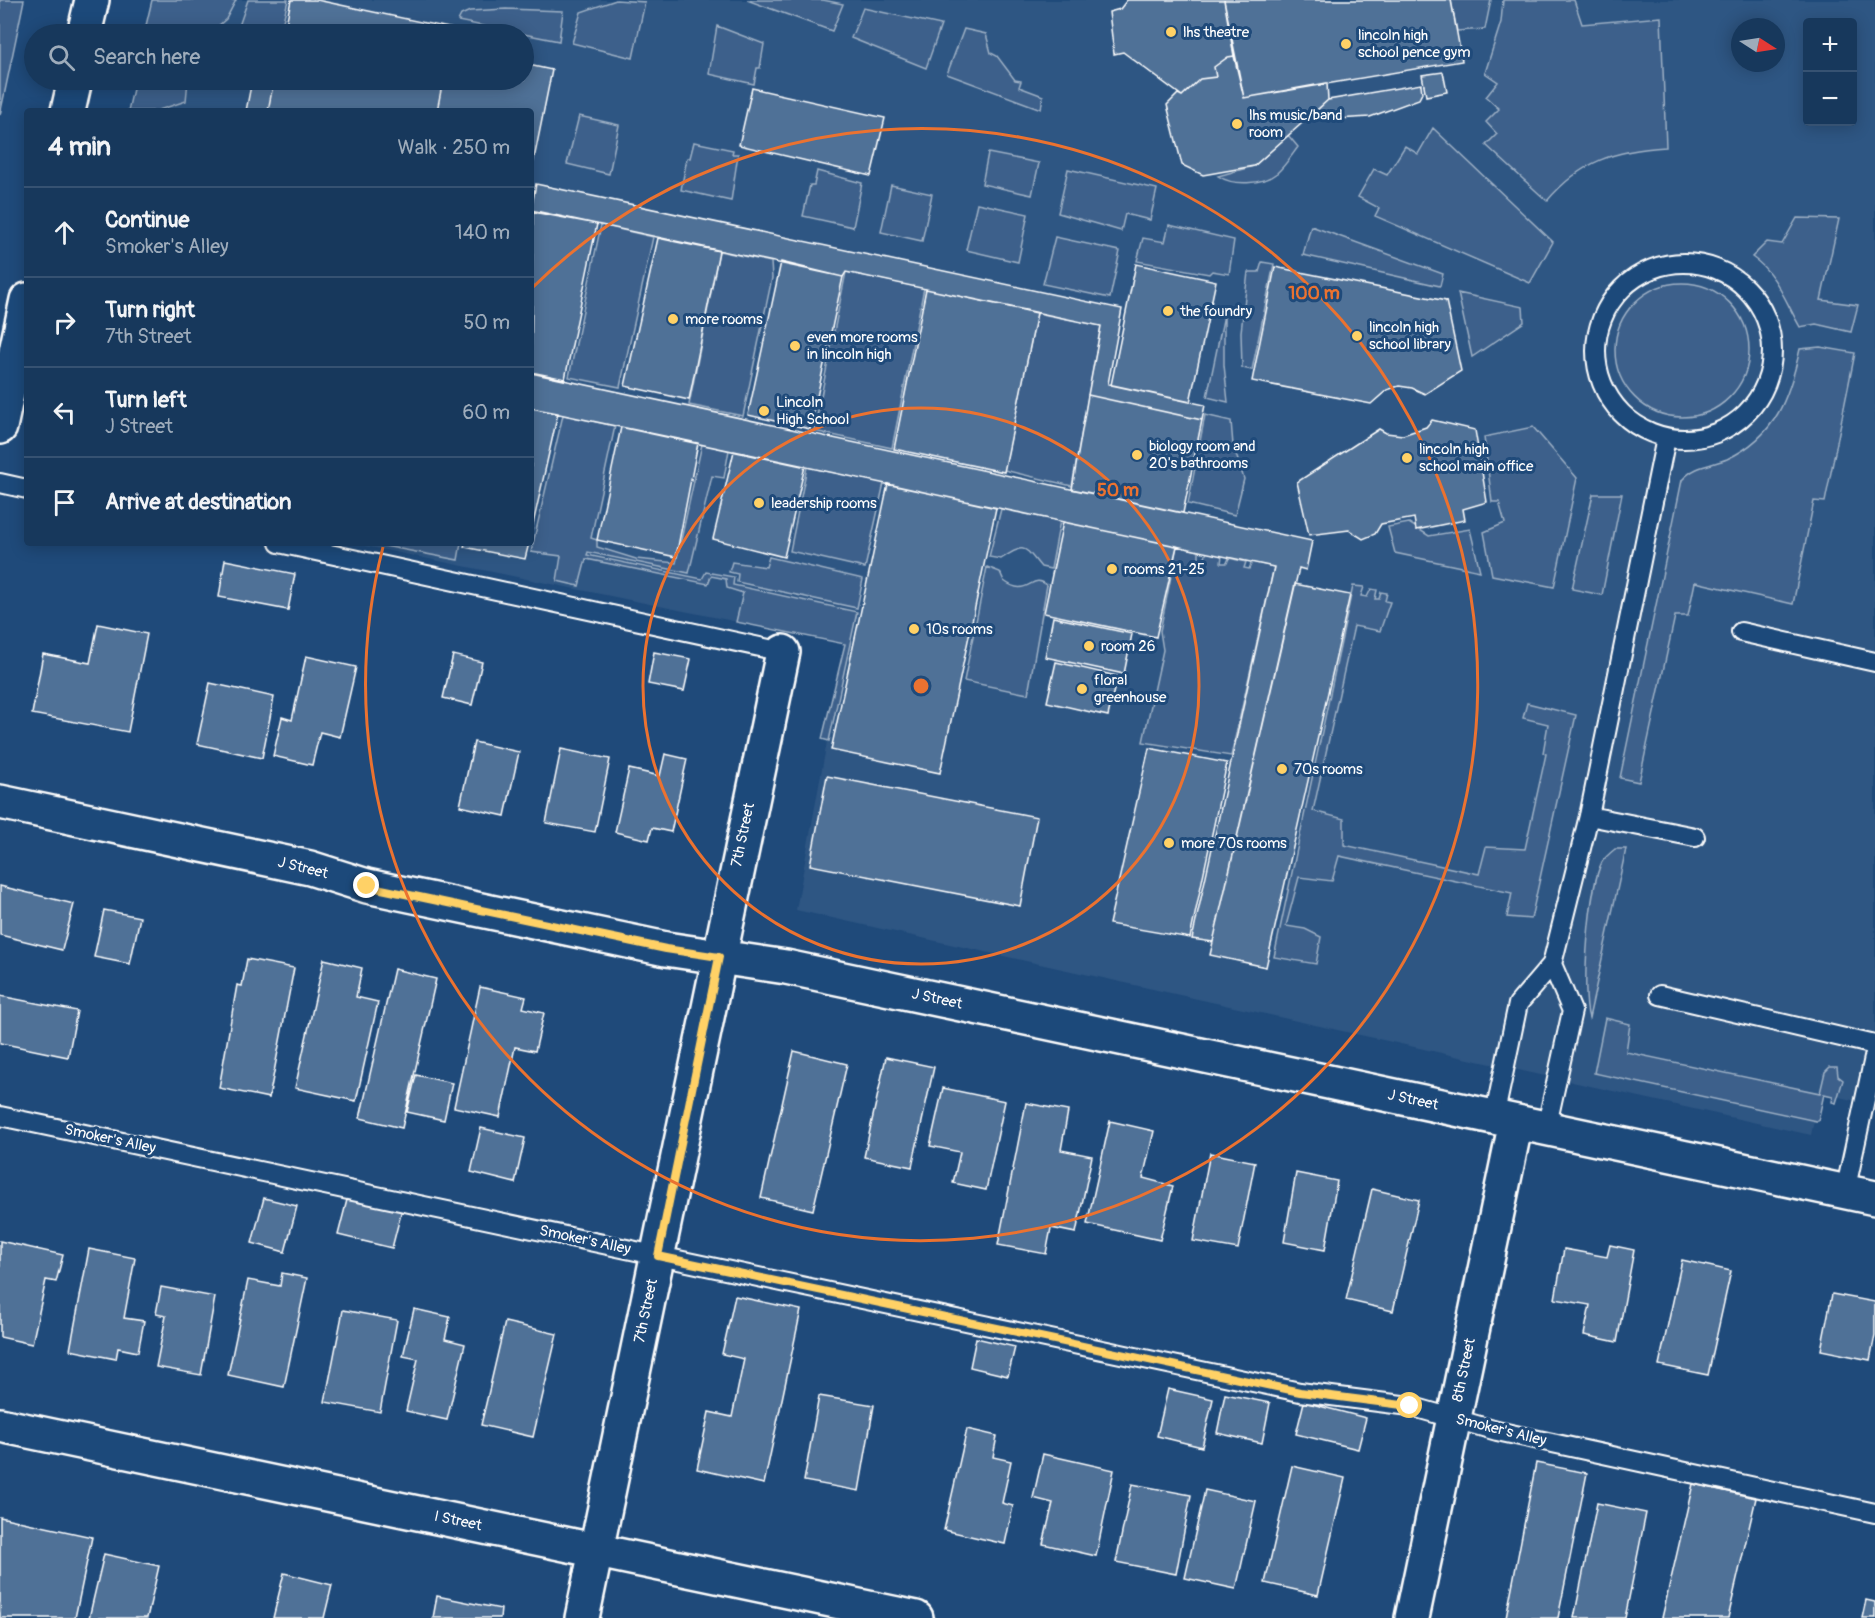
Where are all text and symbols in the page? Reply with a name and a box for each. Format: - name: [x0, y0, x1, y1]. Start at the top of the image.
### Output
- north arrow: [1731, 18, 1785, 72]
- map controls: [1803, 18, 1857, 126]
- button: +: [1803, 18, 1857, 72]
- place label: lhs theatre: [1183, 23, 1250, 42]
- search box: [24, 24, 534, 90]
- marker: lhs theatre: [1164, 25, 1178, 39]
- place label: lincoln high school pence gym: [1358, 26, 1471, 62]
- marker: lincoln high school pence gym: [1339, 37, 1353, 51]
- icon: search: [45, 41, 78, 74]
- text: Search here: [93, 43, 200, 71]
- button: −: [1803, 72, 1857, 126]
- place label: lhs music/band room: [1249, 106, 1343, 142]
- marker: lhs music/band room: [1230, 117, 1244, 131]
- text: 4 min: [48, 131, 111, 163]
- text: Walk · 250 m: [398, 135, 510, 160]
- text: Continue: [105, 206, 189, 234]
- icon: ahead: [48, 216, 81, 249]
- text: 140 m: [455, 220, 510, 245]
- text: Smoker's Alley: [105, 234, 229, 259]
- text: 100 m: [1288, 282, 1340, 305]
- text: Turn right: [105, 296, 195, 324]
- place label: the foundry: [1179, 302, 1253, 321]
- marker: the foundry: [1161, 304, 1175, 318]
- icon: right: [48, 306, 81, 339]
- text: 50 m: [463, 310, 510, 335]
- place label: more rooms: [685, 310, 763, 329]
- marker: more rooms: [666, 312, 680, 326]
- place label: lincoln high school library: [1369, 318, 1452, 354]
- text: 7th Street: [105, 324, 192, 349]
- place label: even more rooms in lincoln high: [807, 328, 918, 364]
- marker: lincoln high school library: [1350, 329, 1364, 343]
- marker: even more rooms in lincoln high: [788, 339, 802, 353]
- text: Turn left: [105, 386, 187, 414]
- place label: Lincoln High School: [776, 393, 849, 429]
- icon: left: [48, 396, 81, 429]
- text: 60 m: [463, 400, 510, 425]
- marker: Lincoln High School: [757, 404, 771, 418]
- text: J Street: [105, 414, 173, 439]
- place label: biology room and 20's bathrooms: [1149, 437, 1256, 473]
- place label: lincoln high school main office: [1419, 440, 1534, 476]
- marker: biology room and 20's bathrooms: [1130, 448, 1144, 462]
- marker: lincoln high school main office: [1400, 451, 1414, 465]
- text: 50 m: [1097, 479, 1139, 502]
- icon: arrive: [48, 486, 81, 519]
- text: Arrive at destination: [105, 488, 291, 516]
- place label: leadership rooms: [771, 494, 877, 513]
- marker: leadership rooms: [752, 496, 766, 510]
- place label: rooms 21-25: [1124, 560, 1205, 579]
- marker: rooms 21-25: [1105, 562, 1119, 576]
- place label: 10s rooms: [926, 620, 993, 639]
- marker: 10s rooms: [907, 622, 921, 636]
- place label: room 26: [1101, 637, 1155, 656]
- marker: room 26: [1082, 639, 1096, 653]
- place label: floral greenhouse: [1094, 671, 1167, 707]
- centre of rings: [911, 676, 931, 696]
- marker: floral greenhouse: [1075, 682, 1089, 696]
- place label: 70s rooms: [1294, 760, 1363, 779]
- marker: 70s rooms: [1275, 762, 1289, 776]
- street label: 7th Street: [727, 800, 759, 869]
- place label: more 70s rooms: [1181, 834, 1287, 853]
- marker: more 70s rooms: [1162, 836, 1176, 850]
- street label: J Street: [276, 853, 331, 884]
- route end: [353, 872, 379, 898]
- street label: J Street: [910, 984, 965, 1014]
- street label: J Street: [1386, 1085, 1441, 1115]
- street label: Smoker's Alley: [63, 1120, 158, 1158]
- street label: Smoker's Alley: [538, 1221, 633, 1259]
- street label: 7th Street: [630, 1276, 662, 1345]
- street label: 8th Street: [1448, 1336, 1480, 1404]
- route start: [1396, 1392, 1422, 1418]
- street label: Smoker's Alley: [1454, 1410, 1549, 1451]
- street label: I Street: [432, 1507, 484, 1535]

